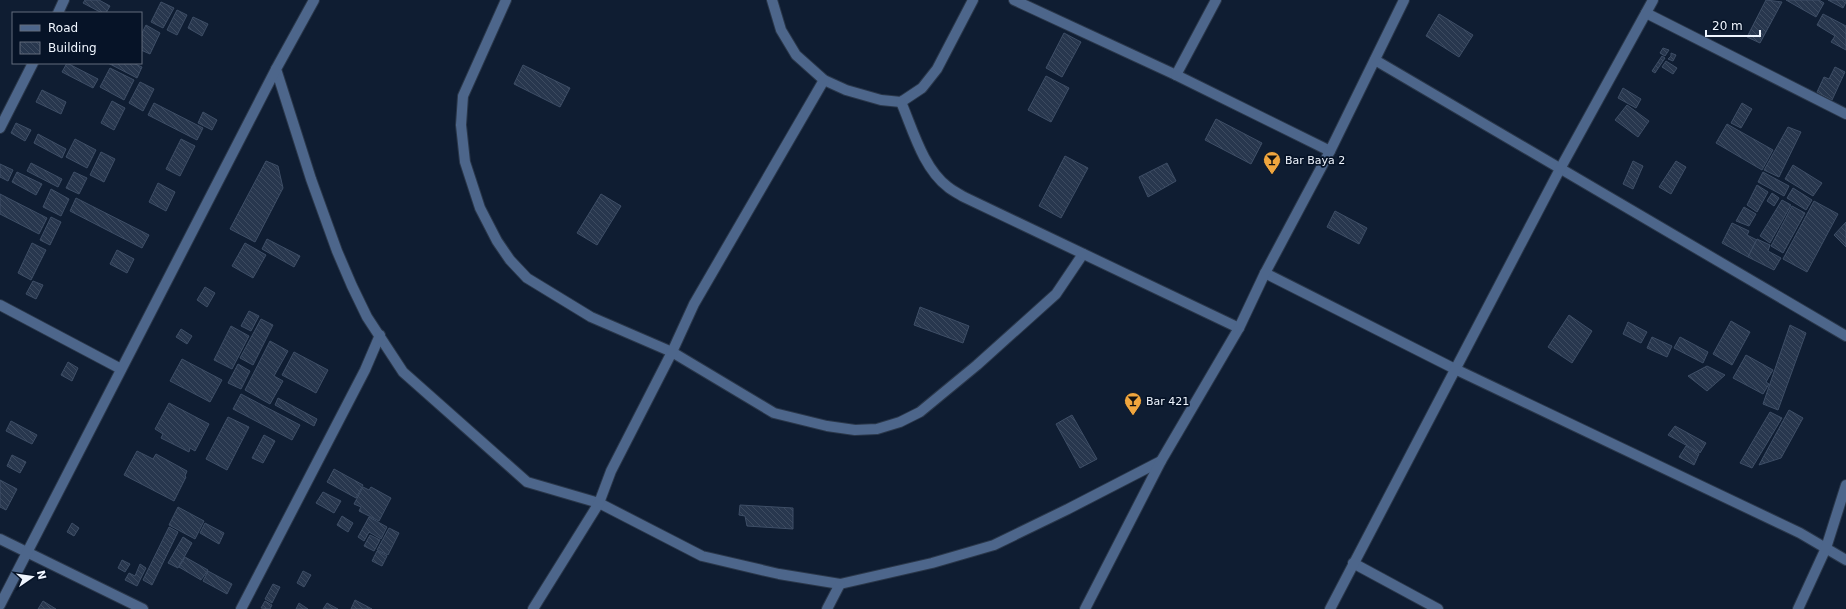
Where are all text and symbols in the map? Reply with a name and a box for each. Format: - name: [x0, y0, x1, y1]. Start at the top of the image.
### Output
- legend: [12, 12, 142, 64]
- scale bar: [1706, 12, 1760, 38]
- text: 20 m: [1712, 19, 1743, 33]
- text: Road: [48, 21, 78, 35]
- text: Building: [48, 41, 97, 55]
- bar icon: Bar Baya 2: [1262, 150, 1282, 175]
- place label: Bar Baya 2: [1285, 154, 1345, 167]
- bar icon: Bar 421: [1123, 391, 1143, 416]
- place label: Bar 421: [1146, 395, 1189, 408]
- north arrow: [12, 557, 52, 597]
- text: N: [34, 569, 49, 581]

